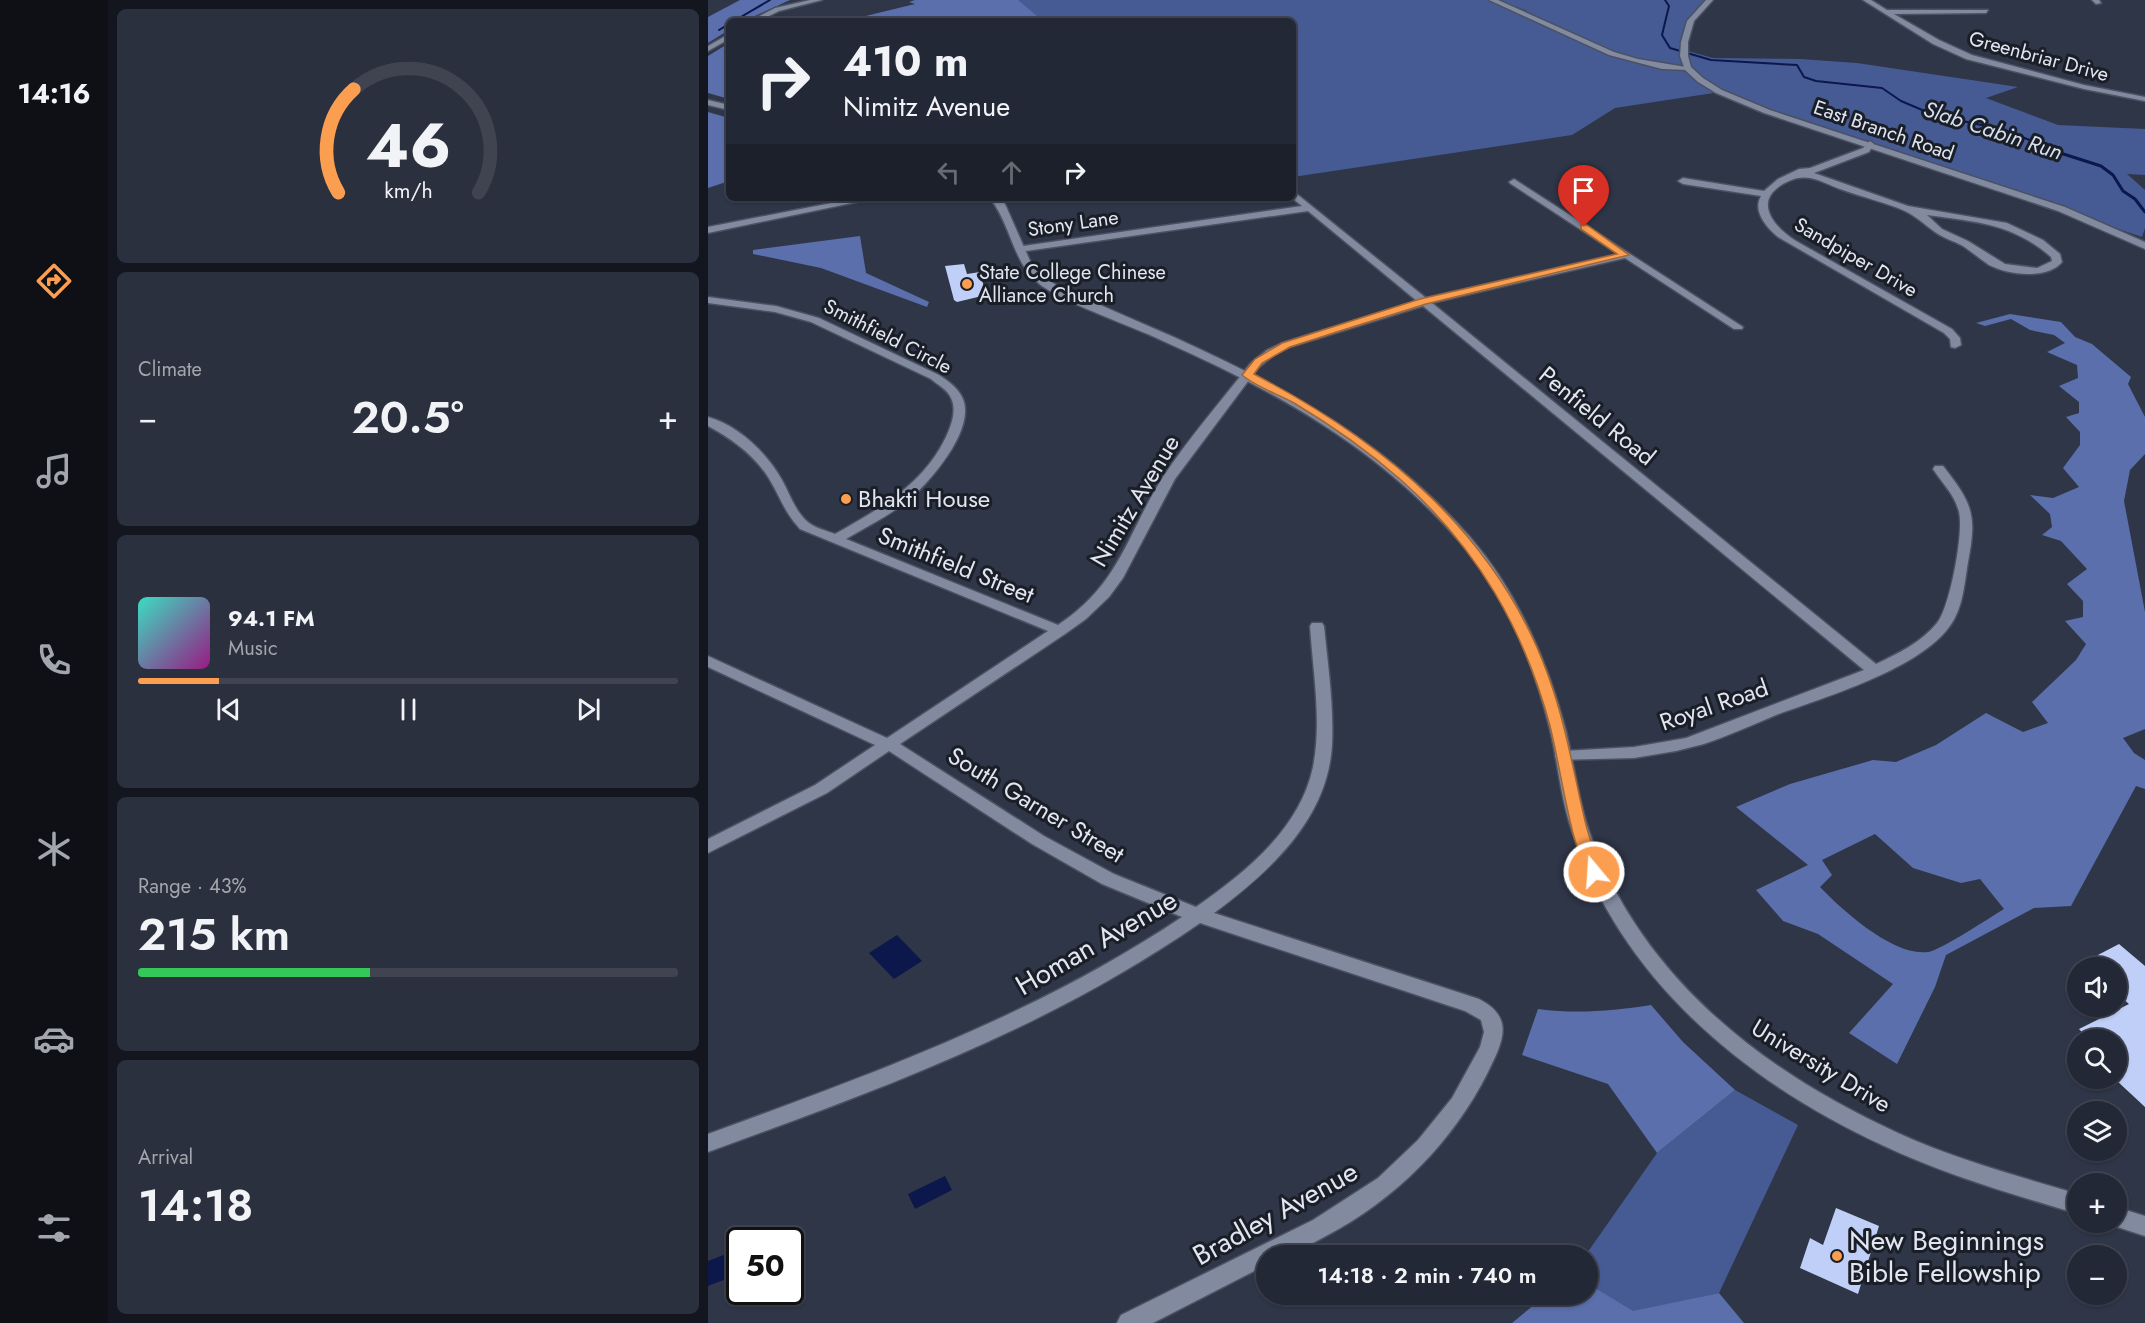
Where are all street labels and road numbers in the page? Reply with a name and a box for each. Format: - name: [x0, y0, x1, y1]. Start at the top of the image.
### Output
- street label: Greenbriar Drive: [1966, 24, 2112, 89]
- street label: East Branch Road: [1810, 93, 1958, 168]
- street label: Stony Lane: [1026, 203, 1120, 244]
- street label: Sandpiper Drive: [1789, 210, 1923, 305]
- street label: Smithfield Circle: [819, 292, 957, 381]
- street label: Penfield Road: [1532, 358, 1663, 474]
- street label: Nimitz Avenue: [1081, 428, 1188, 573]
- street label: Smithfield Street: [873, 517, 1040, 612]
- street label: Royal Road: [1655, 670, 1773, 739]
- street label: South Garner Street: [941, 738, 1131, 871]
- street label: Homan Avenue: [1008, 879, 1185, 1005]
- street label: University Drive: [1745, 1010, 1898, 1121]
- street label: Bradley Avenue: [1185, 1151, 1365, 1276]

